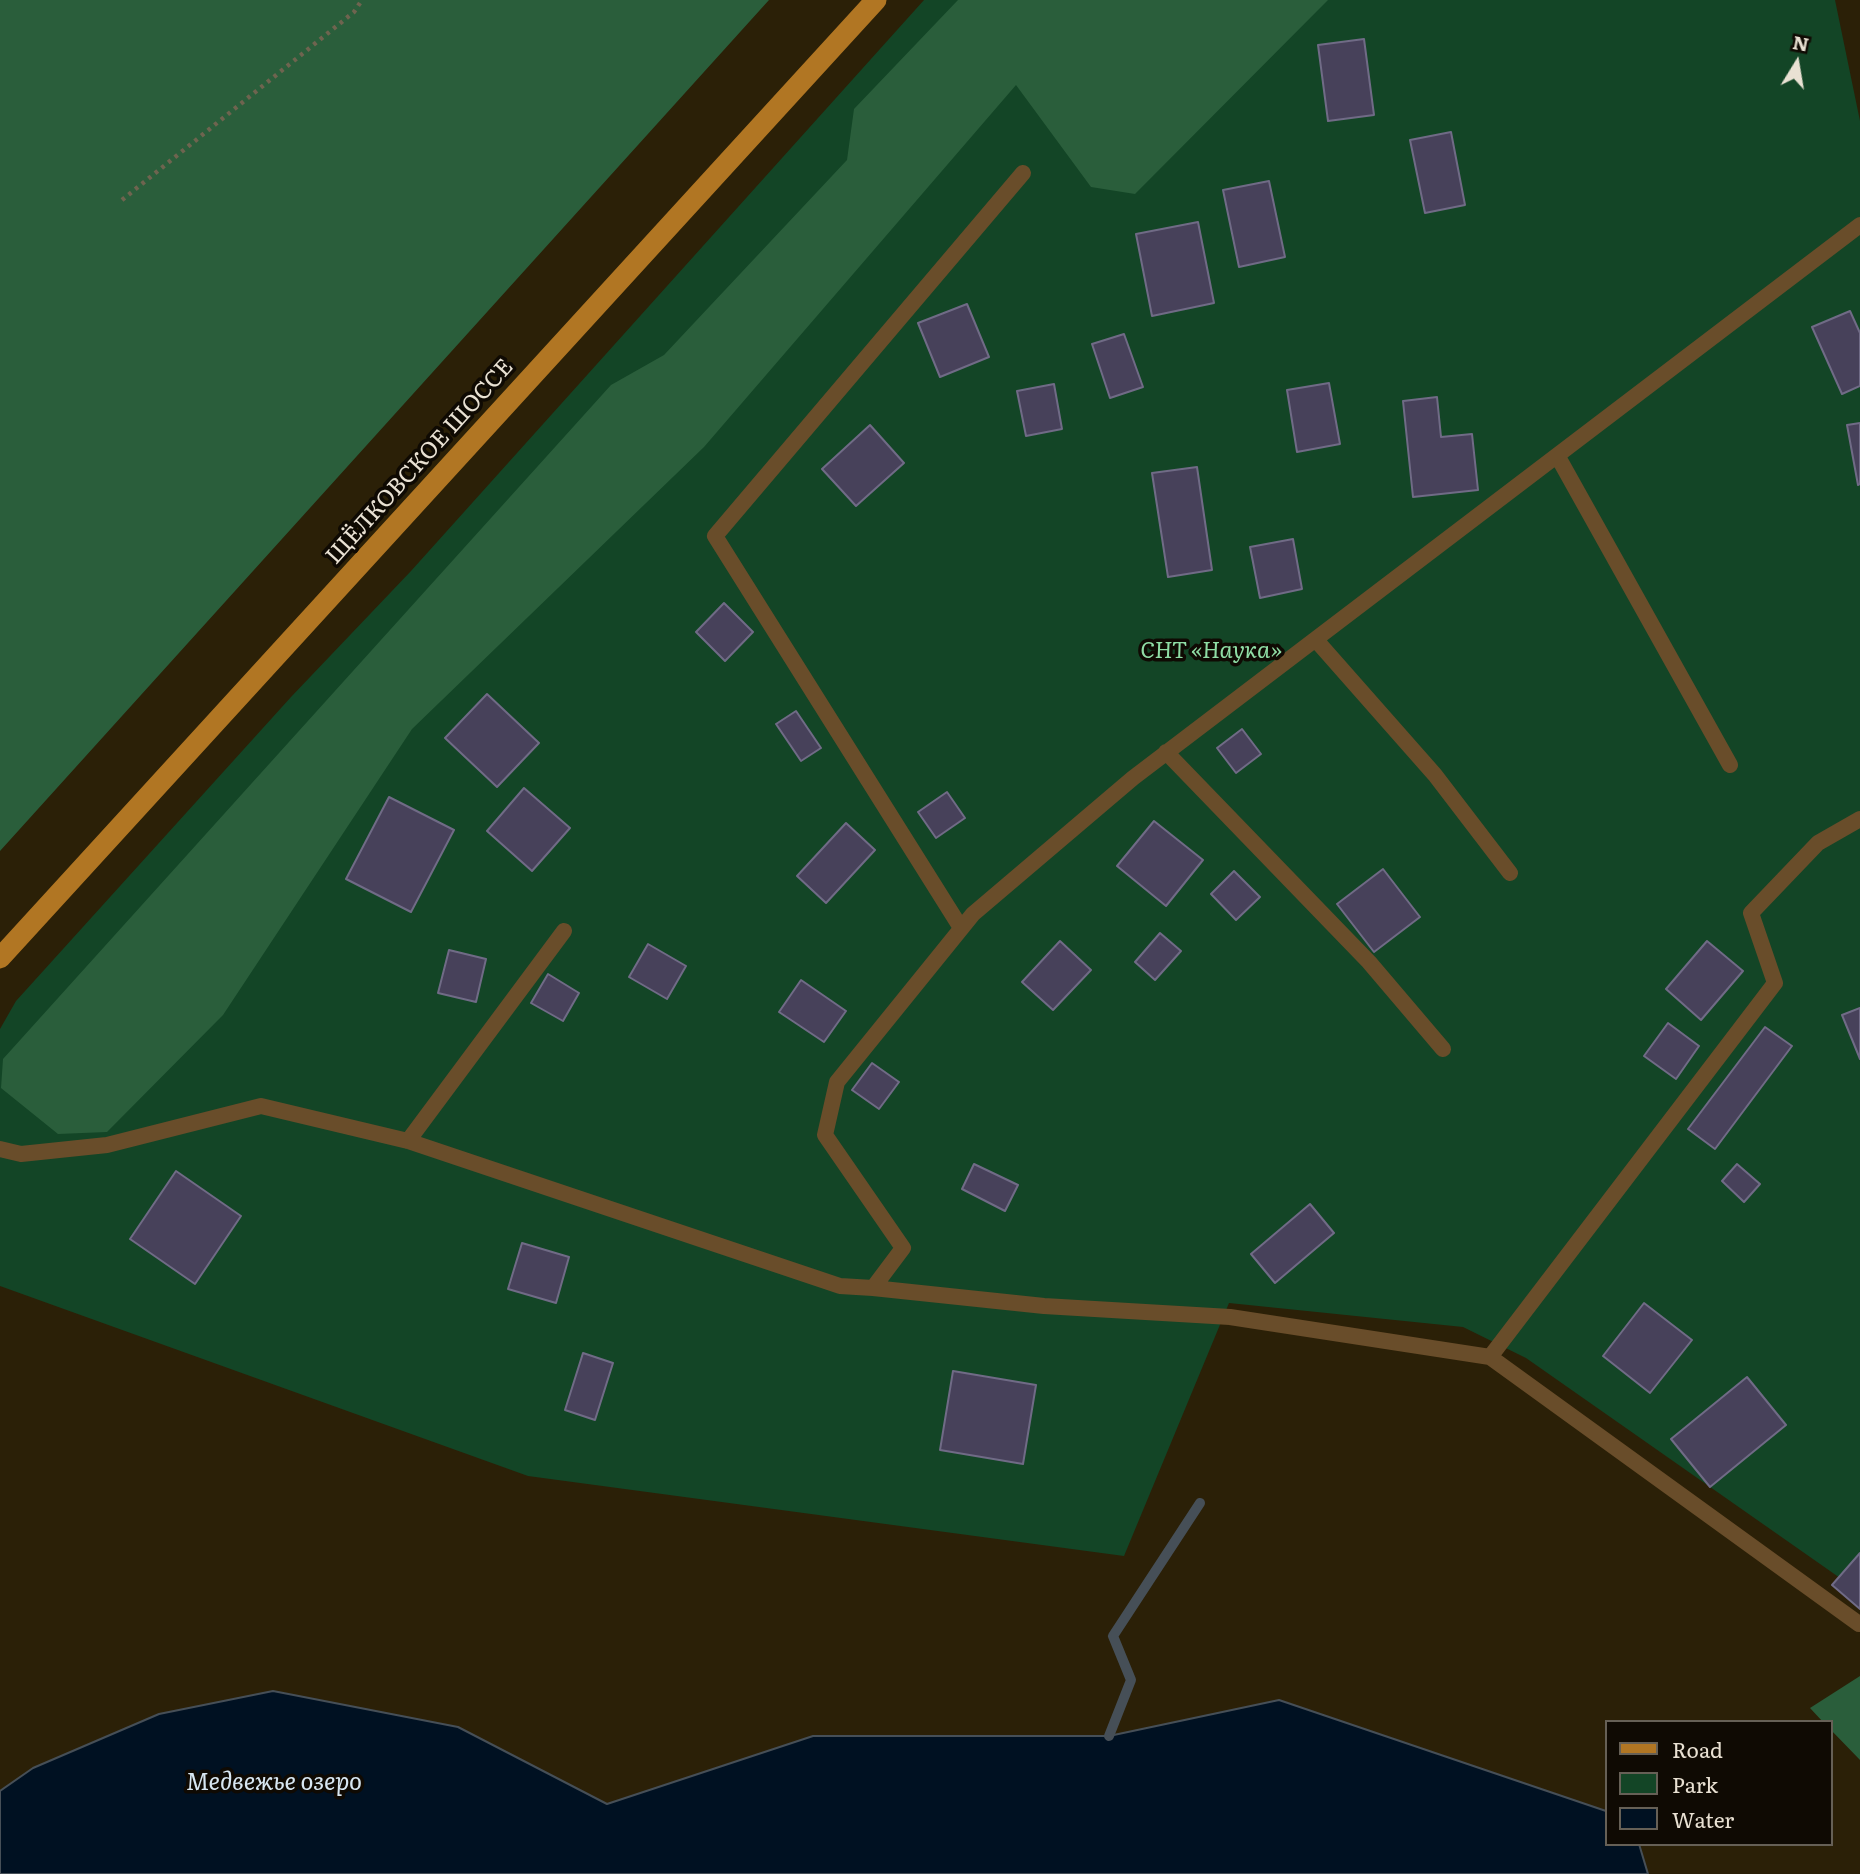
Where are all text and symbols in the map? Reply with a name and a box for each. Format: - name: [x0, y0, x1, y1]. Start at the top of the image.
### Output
- text: N: [1790, 27, 1812, 58]
- north arrow: [1762, 28, 1832, 98]
- street label: ЩЁЛКОВСКОЕ ШОССЕ: [321, 354, 519, 570]
- park label: СНТ «Наука»: [1140, 637, 1282, 665]
- legend: [1604, 1720, 1832, 1846]
- text: Road: [1672, 1733, 1723, 1764]
- text: Park: [1672, 1768, 1718, 1799]
- water label: Медвежье озеро: [186, 1769, 362, 1797]
- text: Water: [1672, 1803, 1734, 1834]

